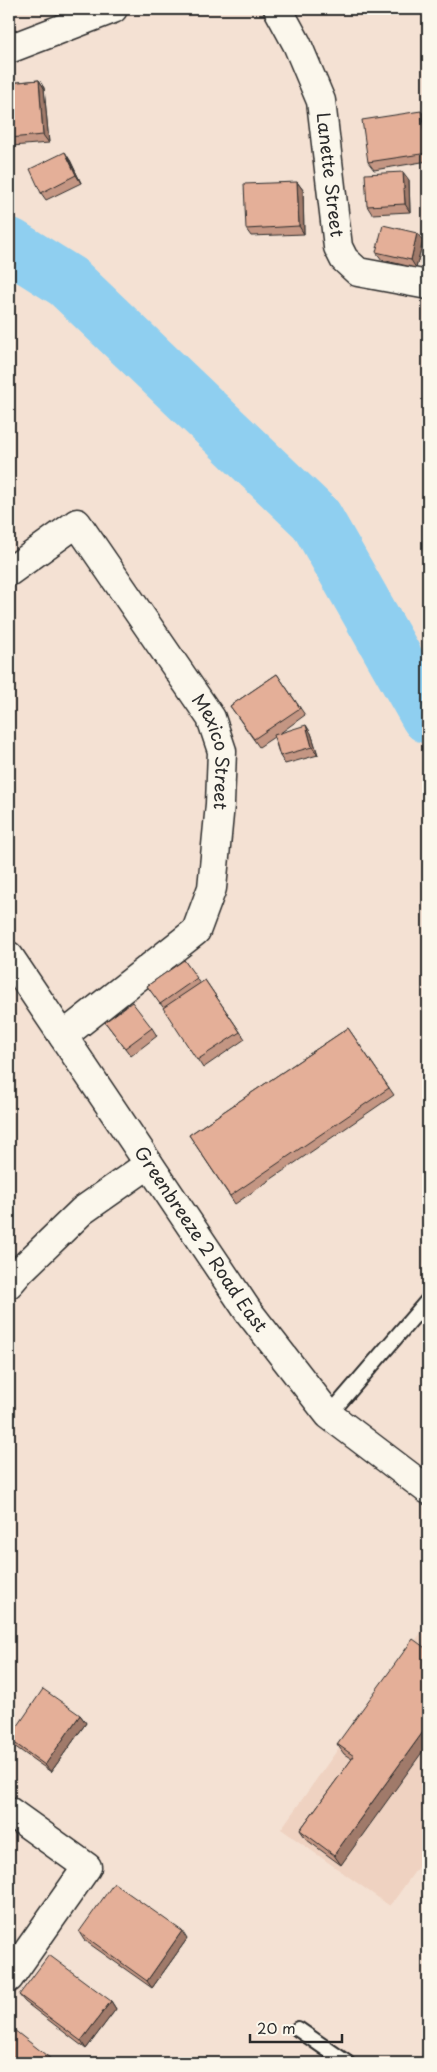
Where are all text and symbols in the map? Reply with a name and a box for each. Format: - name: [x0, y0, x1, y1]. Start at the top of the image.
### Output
- street label: Lanette Street: [310, 111, 352, 238]
- street label: Mexico Street: [186, 688, 237, 811]
- street label: Greenbreeze 2 Road East: [129, 1140, 275, 1337]
- scale bar: [250, 2012, 342, 2044]
- text: 20 m: [257, 2016, 296, 2039]

